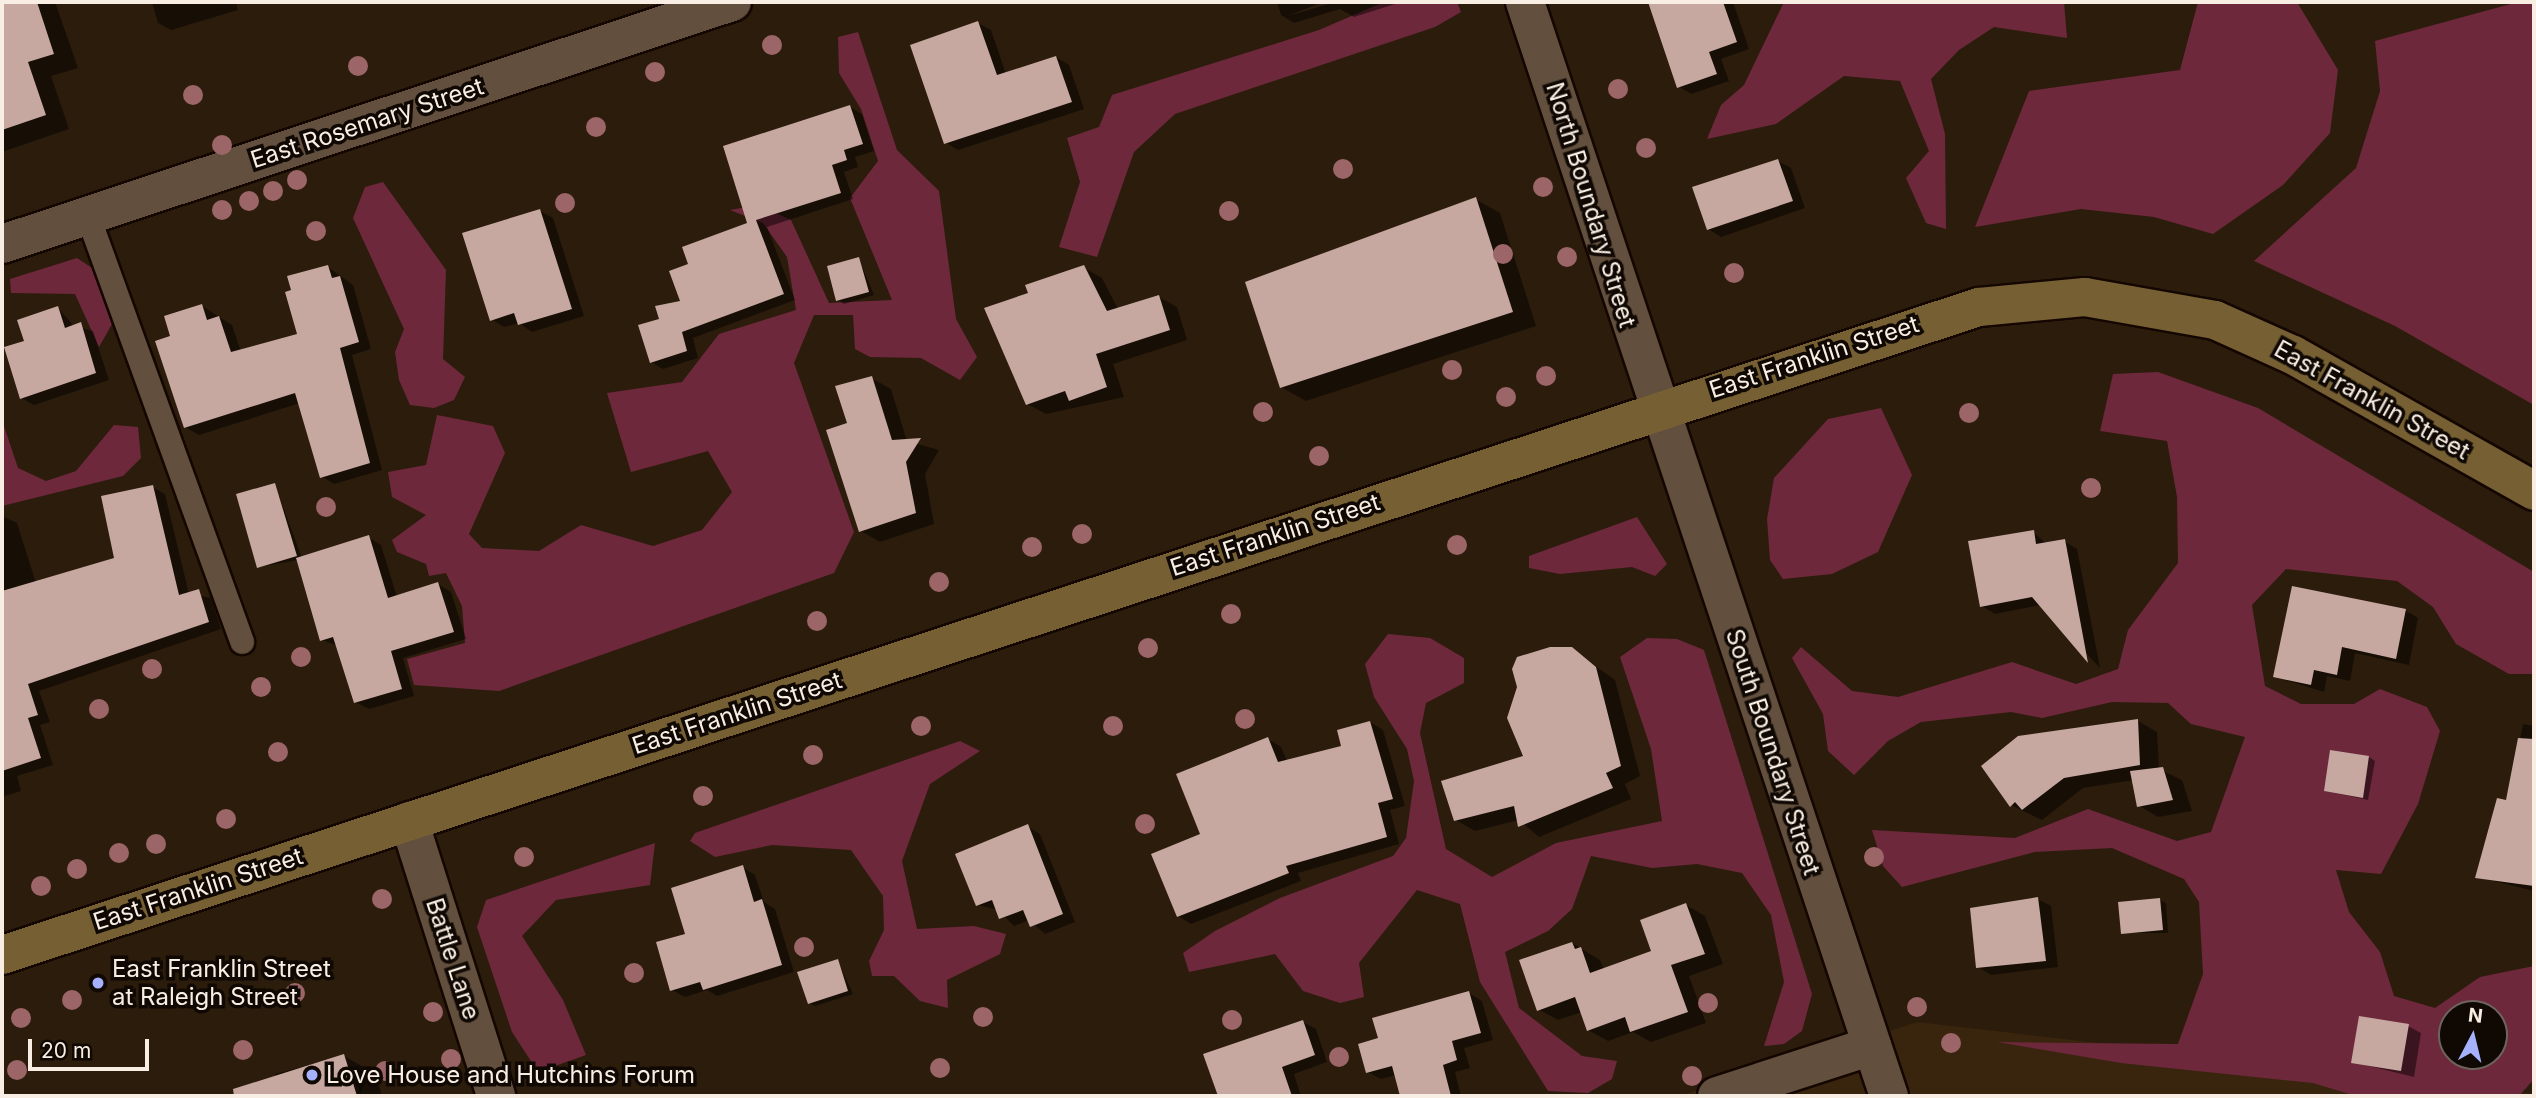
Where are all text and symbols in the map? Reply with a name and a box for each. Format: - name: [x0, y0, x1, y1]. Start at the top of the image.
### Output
- street label: East Rosemary Street: [247, 72, 487, 174]
- street label: North Boundary Street: [1540, 79, 1642, 331]
- street label: East Franklin Street: [1706, 310, 1922, 404]
- street label: East Franklin Street: [2269, 334, 2475, 466]
- street label: East Franklin Street: [1167, 488, 1383, 582]
- street label: South Boundary Street: [1720, 625, 1826, 879]
- street label: East Franklin Street: [629, 666, 845, 760]
- street label: East Franklin Street: [90, 842, 306, 936]
- street label: Battle Lane: [420, 895, 486, 1023]
- place label: East Franklin Street at Raleigh Street: [112, 955, 331, 1011]
- marker: East Franklin Street at Raleigh Street: [90, 975, 106, 991]
- north arrow: [2438, 1000, 2508, 1070]
- text: N: [2467, 1003, 2484, 1028]
- scale bar: [32, 1024, 152, 1068]
- text: 20 m: [41, 1038, 91, 1063]
- place label: Love House and Hutchins Forum: [326, 1061, 695, 1089]
- marker: Love House and Hutchins Forum: [304, 1067, 320, 1083]

